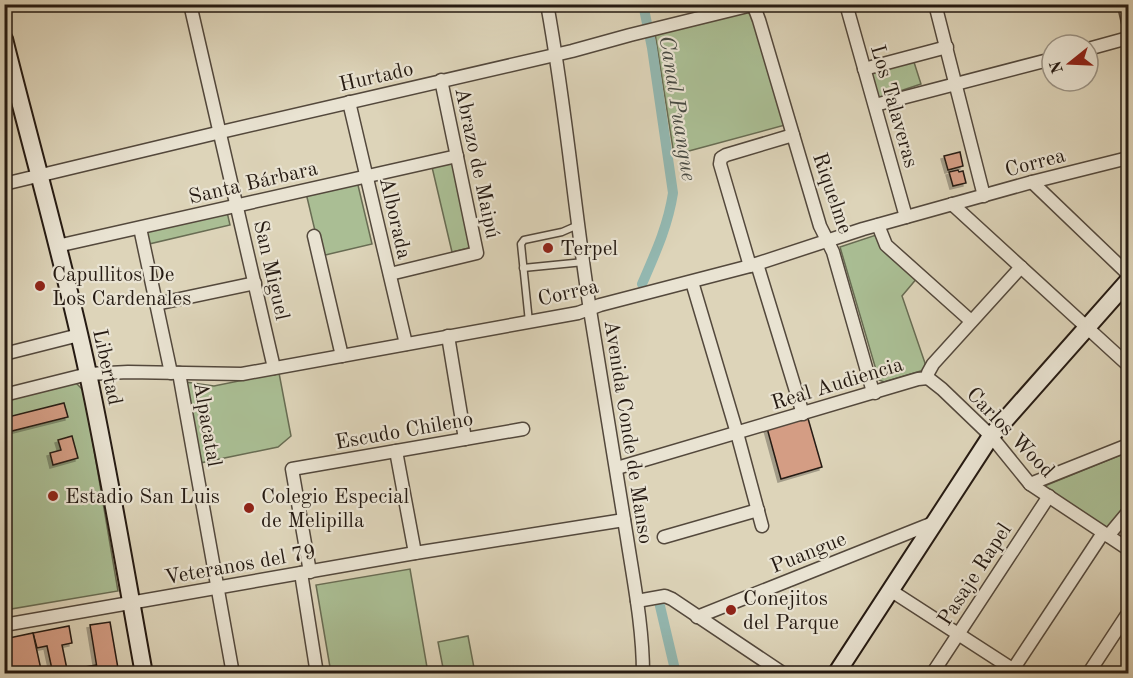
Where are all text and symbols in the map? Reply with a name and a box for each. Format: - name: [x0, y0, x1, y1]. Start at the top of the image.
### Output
- north arrow: [1040, 33, 1100, 93]
- water label: Canal Puangue: [655, 34, 699, 183]
- street label: Los Talaveras: [866, 42, 921, 170]
- text: N: [1048, 58, 1067, 75]
- street label: Hurtado: [337, 59, 415, 96]
- street label: Abrazo de Maipú: [450, 86, 503, 241]
- street label: Correa: [1003, 145, 1068, 182]
- street label: Riquelme: [808, 150, 855, 237]
- street label: Santa Bárbara: [187, 158, 320, 209]
- street label: Alborada: [375, 175, 414, 261]
- street label: San Miguel: [249, 218, 292, 323]
- place label: Terpel: [560, 239, 618, 260]
- marker: Terpel: [541, 241, 555, 255]
- place label: Capullitos De Los Cardenales: [52, 265, 191, 310]
- street label: Correa: [536, 276, 601, 311]
- marker: Capullitos De Los Cardenales: [33, 279, 47, 293]
- street label: Avenida Conde de Manso: [599, 319, 656, 546]
- street label: Libertad: [88, 327, 125, 407]
- street label: Real Audiencia: [769, 354, 906, 414]
- street label: Alpacatal: [189, 380, 224, 469]
- street label: Carlos Wood: [962, 384, 1058, 482]
- street label: Escudo Chileno: [334, 409, 475, 454]
- place label: Estadio San Luis: [65, 487, 220, 508]
- place label: Colegio Especial de Melipilla: [261, 487, 409, 532]
- marker: Estadio San Luis: [46, 489, 60, 503]
- marker: Colegio Especial de Melipilla: [242, 501, 256, 515]
- street label: Pasaje Rapel: [935, 520, 1016, 630]
- street label: Puangue: [768, 529, 849, 578]
- street label: Veteranos del 79: [163, 542, 317, 589]
- place label: Conejitos del Parque: [743, 589, 839, 634]
- marker: Conejitos del Parque: [724, 603, 738, 617]

